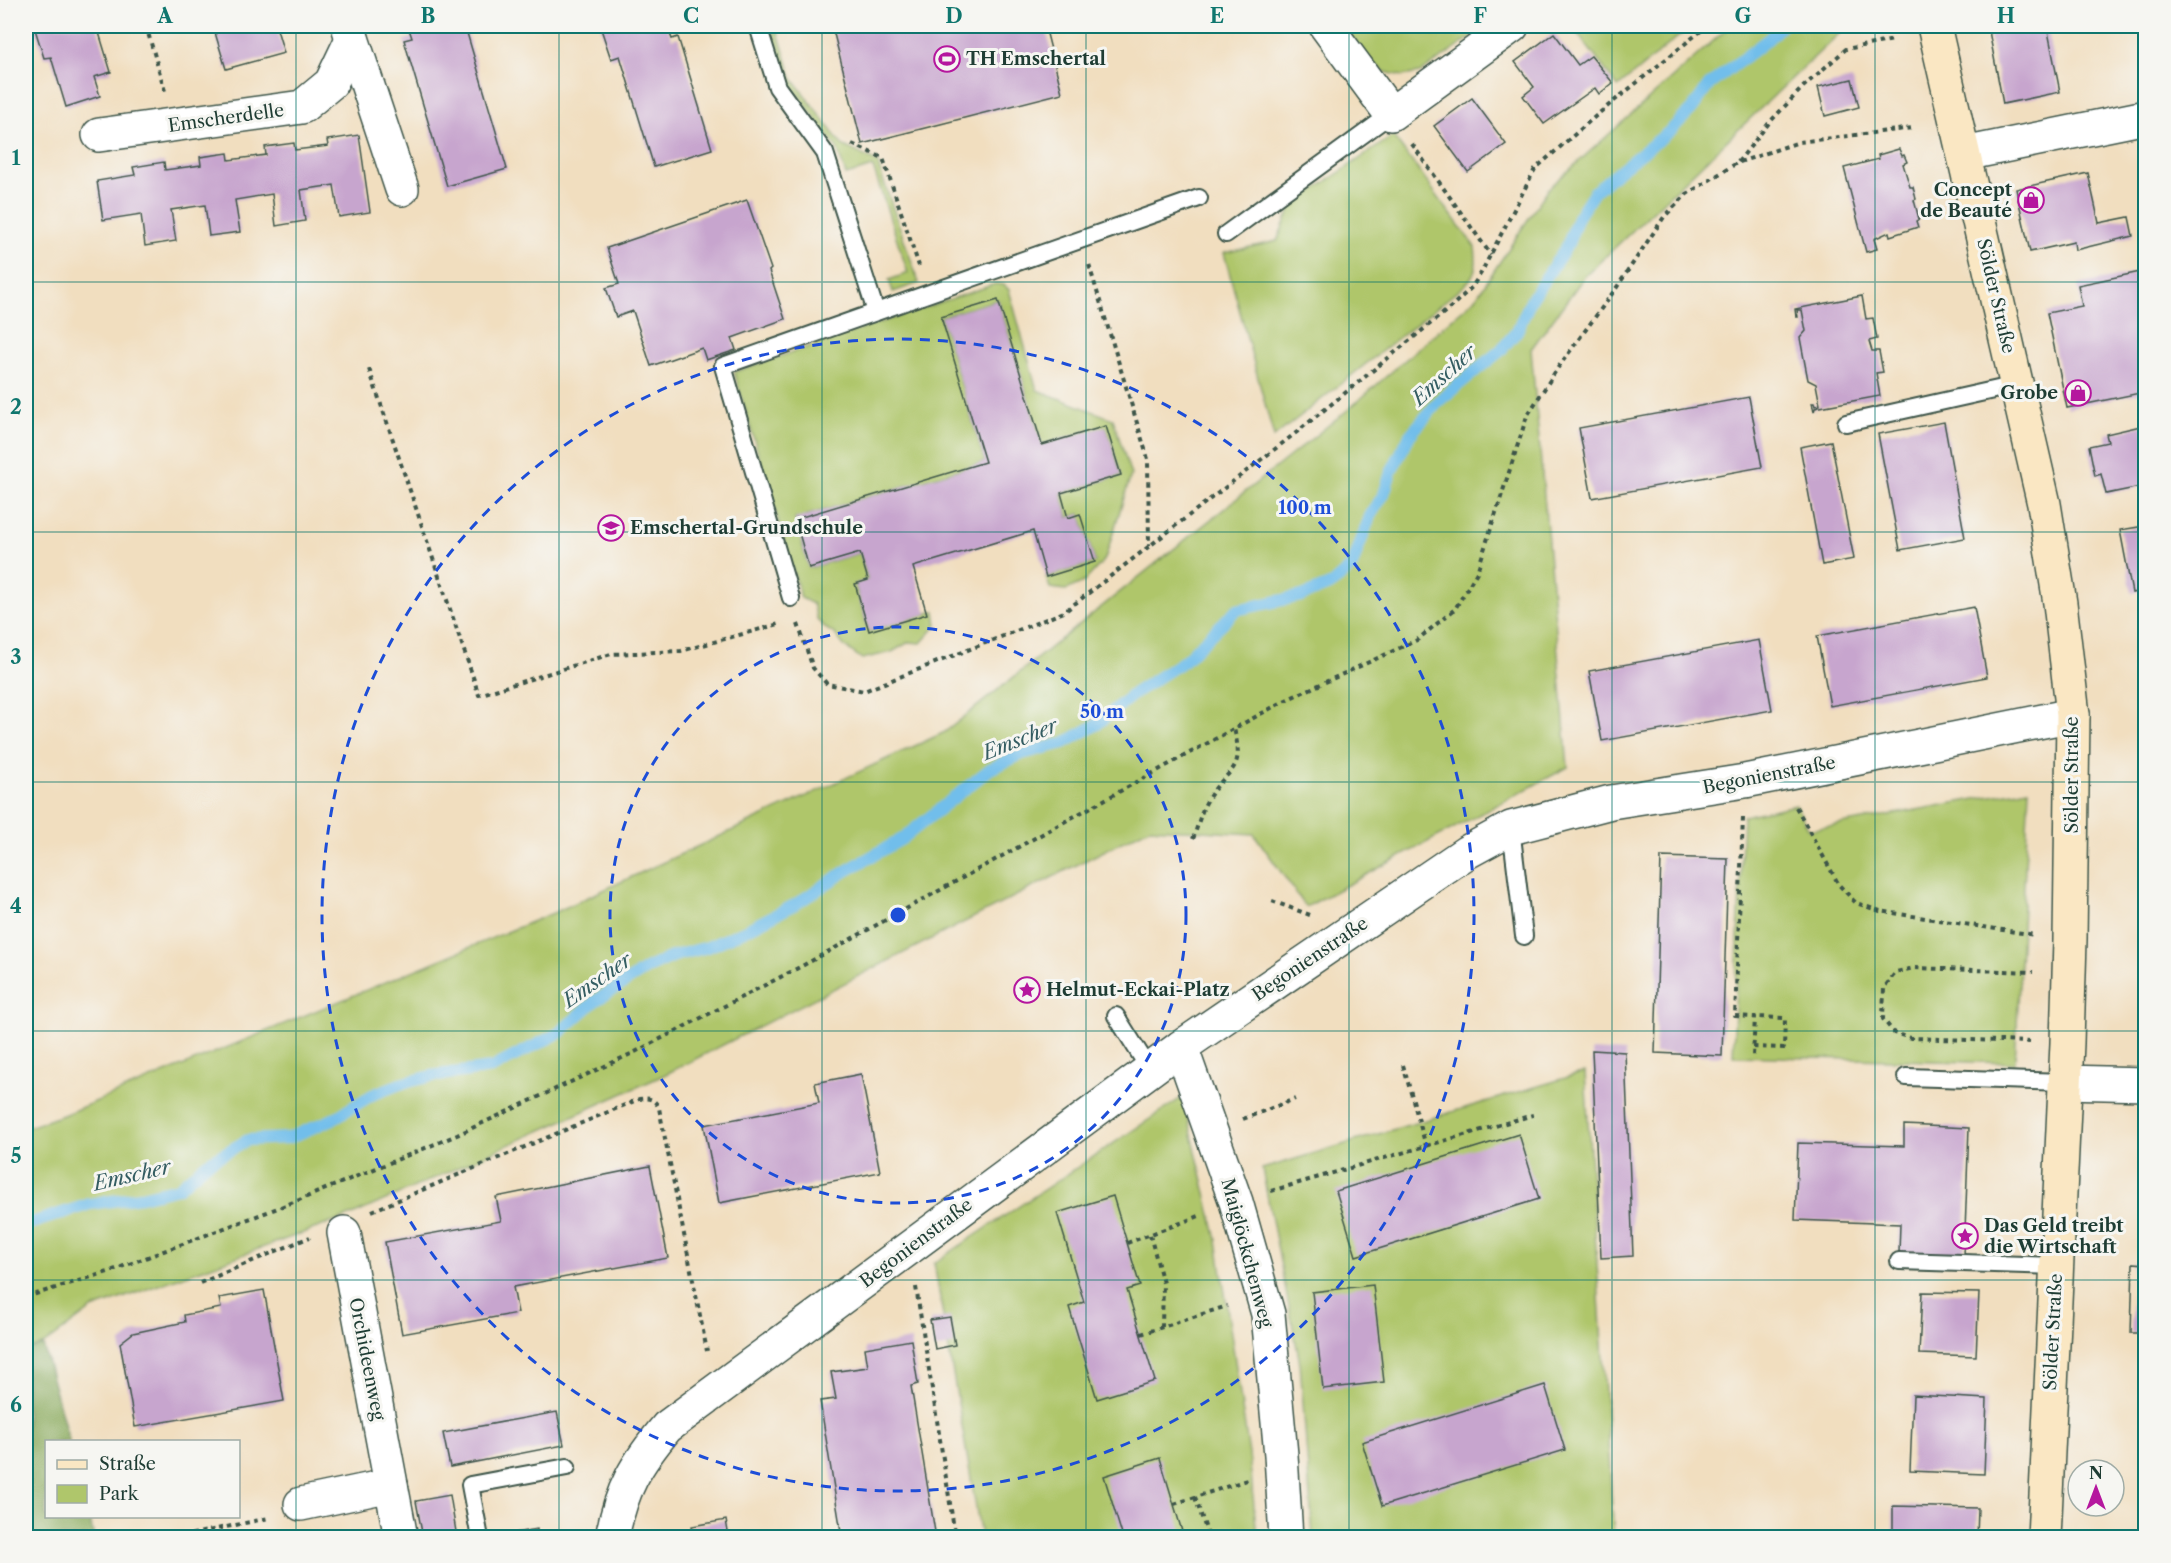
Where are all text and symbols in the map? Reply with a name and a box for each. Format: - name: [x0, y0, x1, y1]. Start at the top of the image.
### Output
- text: A: [156, 4, 173, 28]
- text: B: [421, 4, 436, 28]
- text: C: [683, 4, 699, 28]
- text: D: [945, 4, 963, 28]
- text: E: [1210, 4, 1224, 28]
- text: F: [1473, 4, 1487, 28]
- text: G: [1735, 4, 1752, 28]
- text: H: [1997, 4, 2015, 28]
- sports icon: TH Emschertal: [932, 44, 962, 74]
- place label: TH Emschertal: [966, 48, 1106, 70]
- street label: Emscherdelle: [167, 99, 285, 137]
- text: 1: [12, 146, 21, 170]
- place label: Concept de Beauté: [1920, 179, 2013, 222]
- shop icon: Concept de Beauté: [2016, 185, 2046, 215]
- street label: Sölder Straße: [1972, 237, 2020, 355]
- water label: Emscher: [1405, 339, 1483, 412]
- shop icon: Grobe: [2063, 378, 2093, 408]
- place label: Grobe: [2000, 382, 2058, 404]
- text: 2: [10, 395, 22, 419]
- text: 100 m: [1278, 497, 1332, 519]
- school or university icon: Emschertal-Grundschule: [596, 513, 626, 543]
- place label: Emschertal-Grundschule: [630, 517, 863, 539]
- text: 3: [10, 645, 22, 669]
- text: 50 m: [1080, 701, 1124, 723]
- water label: Emscher: [977, 712, 1063, 766]
- street label: Sölder Straße: [2061, 717, 2083, 833]
- street label: Begonienstraße: [1701, 751, 1837, 799]
- text: 4: [10, 894, 22, 918]
- centre of rings: [888, 905, 908, 925]
- street label: Begonienstraße: [1248, 912, 1372, 1006]
- water label: Emscher: [556, 947, 638, 1014]
- place icon: Helmut-Eckai-Platz: [1012, 975, 1042, 1005]
- place label: Helmut-Eckai-Platz: [1046, 979, 1230, 1001]
- text: 5: [10, 1144, 22, 1168]
- water label: Emscher: [89, 1154, 175, 1196]
- street label: Maiglöckchenweg: [1216, 1176, 1278, 1331]
- street label: Begonienstraße: [856, 1194, 976, 1292]
- place label: Das Geld treibt die Wirtschaft: [1984, 1215, 2124, 1258]
- place icon: Das Geld treibt die Wirtschaft: [1950, 1221, 1980, 1251]
- street label: Sölder Straße: [2039, 1273, 2067, 1391]
- street label: Orchideenweg: [344, 1296, 390, 1423]
- text: 6: [10, 1393, 22, 1417]
- legend: [45, 1440, 240, 1518]
- text: Straße: [99, 1453, 156, 1475]
- north arrow: [2066, 1458, 2126, 1518]
- text: N: [2089, 1463, 2103, 1483]
- text: Park: [99, 1483, 140, 1505]

